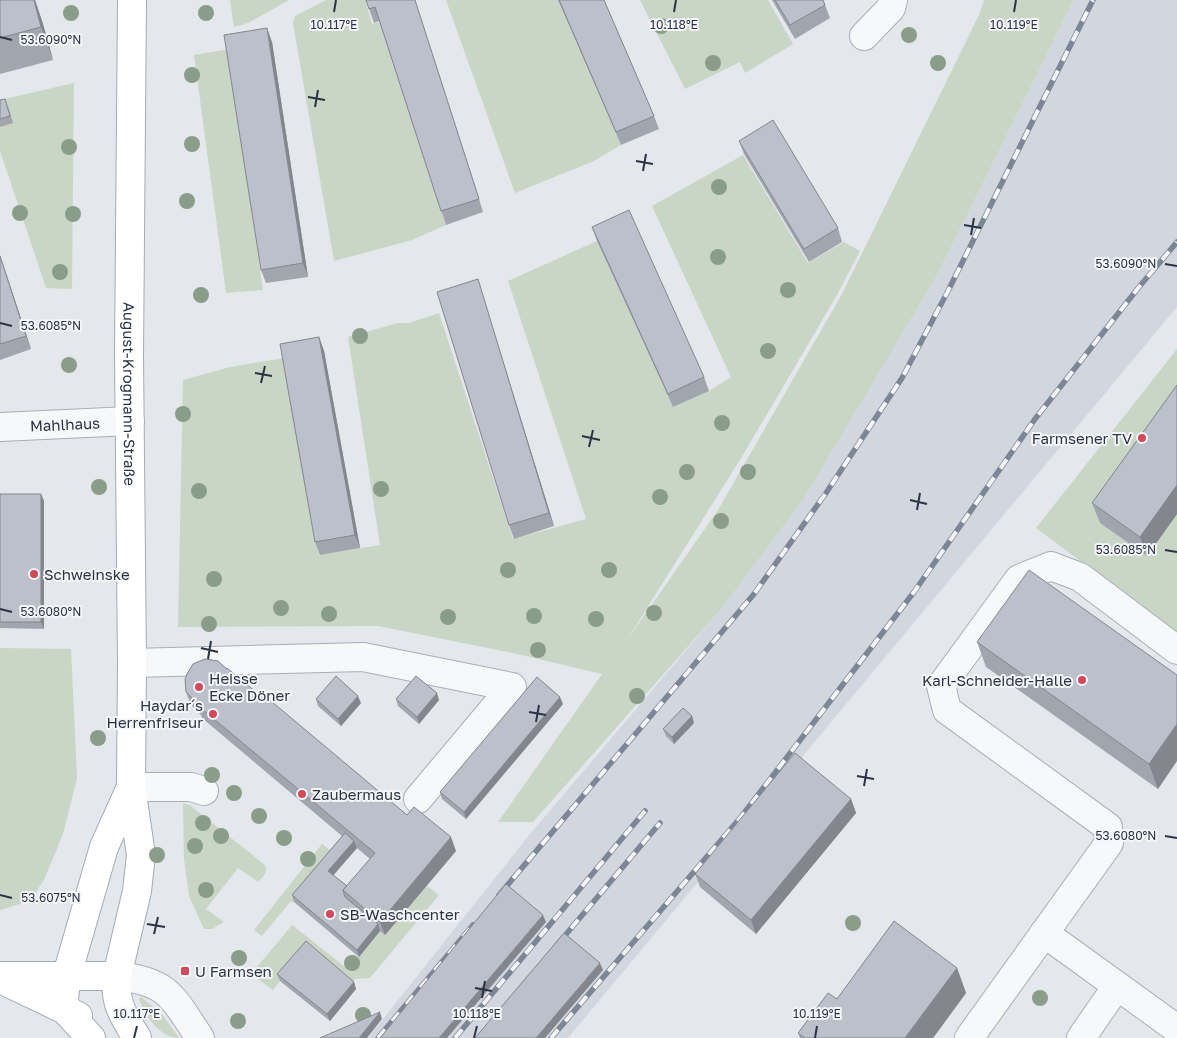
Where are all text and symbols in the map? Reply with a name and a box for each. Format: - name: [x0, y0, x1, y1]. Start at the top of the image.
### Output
- text: 10.117°E: [311, 17, 357, 32]
- text: 10.118°E: [650, 17, 698, 32]
- text: 10.119°E: [990, 17, 1038, 32]
- text: 53.6090°N: [21, 32, 81, 47]
- text: 53.6090°N: [1096, 256, 1156, 271]
- street label: August-Krogmann-Straße: [120, 302, 139, 486]
- text: 53.6085°N: [21, 318, 81, 333]
- street label: Mahlhaus: [29, 413, 100, 435]
- place label: Farmsener TV: [1032, 429, 1132, 447]
- marker: Farmsener TV: [1136, 432, 1148, 444]
- text: 53.6085°N: [1096, 542, 1156, 557]
- place label: Schweinske: [44, 565, 130, 583]
- marker: Schweinske: [28, 568, 40, 580]
- text: 53.6080°N: [21, 604, 81, 619]
- place label: Heisse Ecke Döner: [209, 669, 290, 704]
- place label: Karl-Schneider-Halle: [922, 671, 1072, 689]
- marker: Karl-Schneider-Halle: [1076, 674, 1088, 686]
- marker: Heisse Ecke Döner: [193, 681, 205, 693]
- place label: Haydar´s Herrenfriseur: [107, 696, 203, 731]
- marker: Haydar´s Herrenfriseur: [207, 708, 219, 720]
- place label: Zaubermaus: [312, 785, 401, 803]
- marker: Zaubermaus: [296, 788, 308, 800]
- text: 53.6080°N: [1096, 828, 1156, 843]
- text: 53.6075°N: [21, 890, 81, 905]
- place label: SB-Waschcenter: [340, 905, 460, 923]
- marker: SB-Waschcenter: [324, 908, 336, 920]
- place label: U Farmsen: [195, 962, 272, 980]
- marker: U Farmsen: [179, 965, 191, 977]
- text: 10.117°E: [114, 1006, 160, 1021]
- text: 10.118°E: [453, 1006, 501, 1021]
- text: 10.119°E: [793, 1006, 841, 1021]

